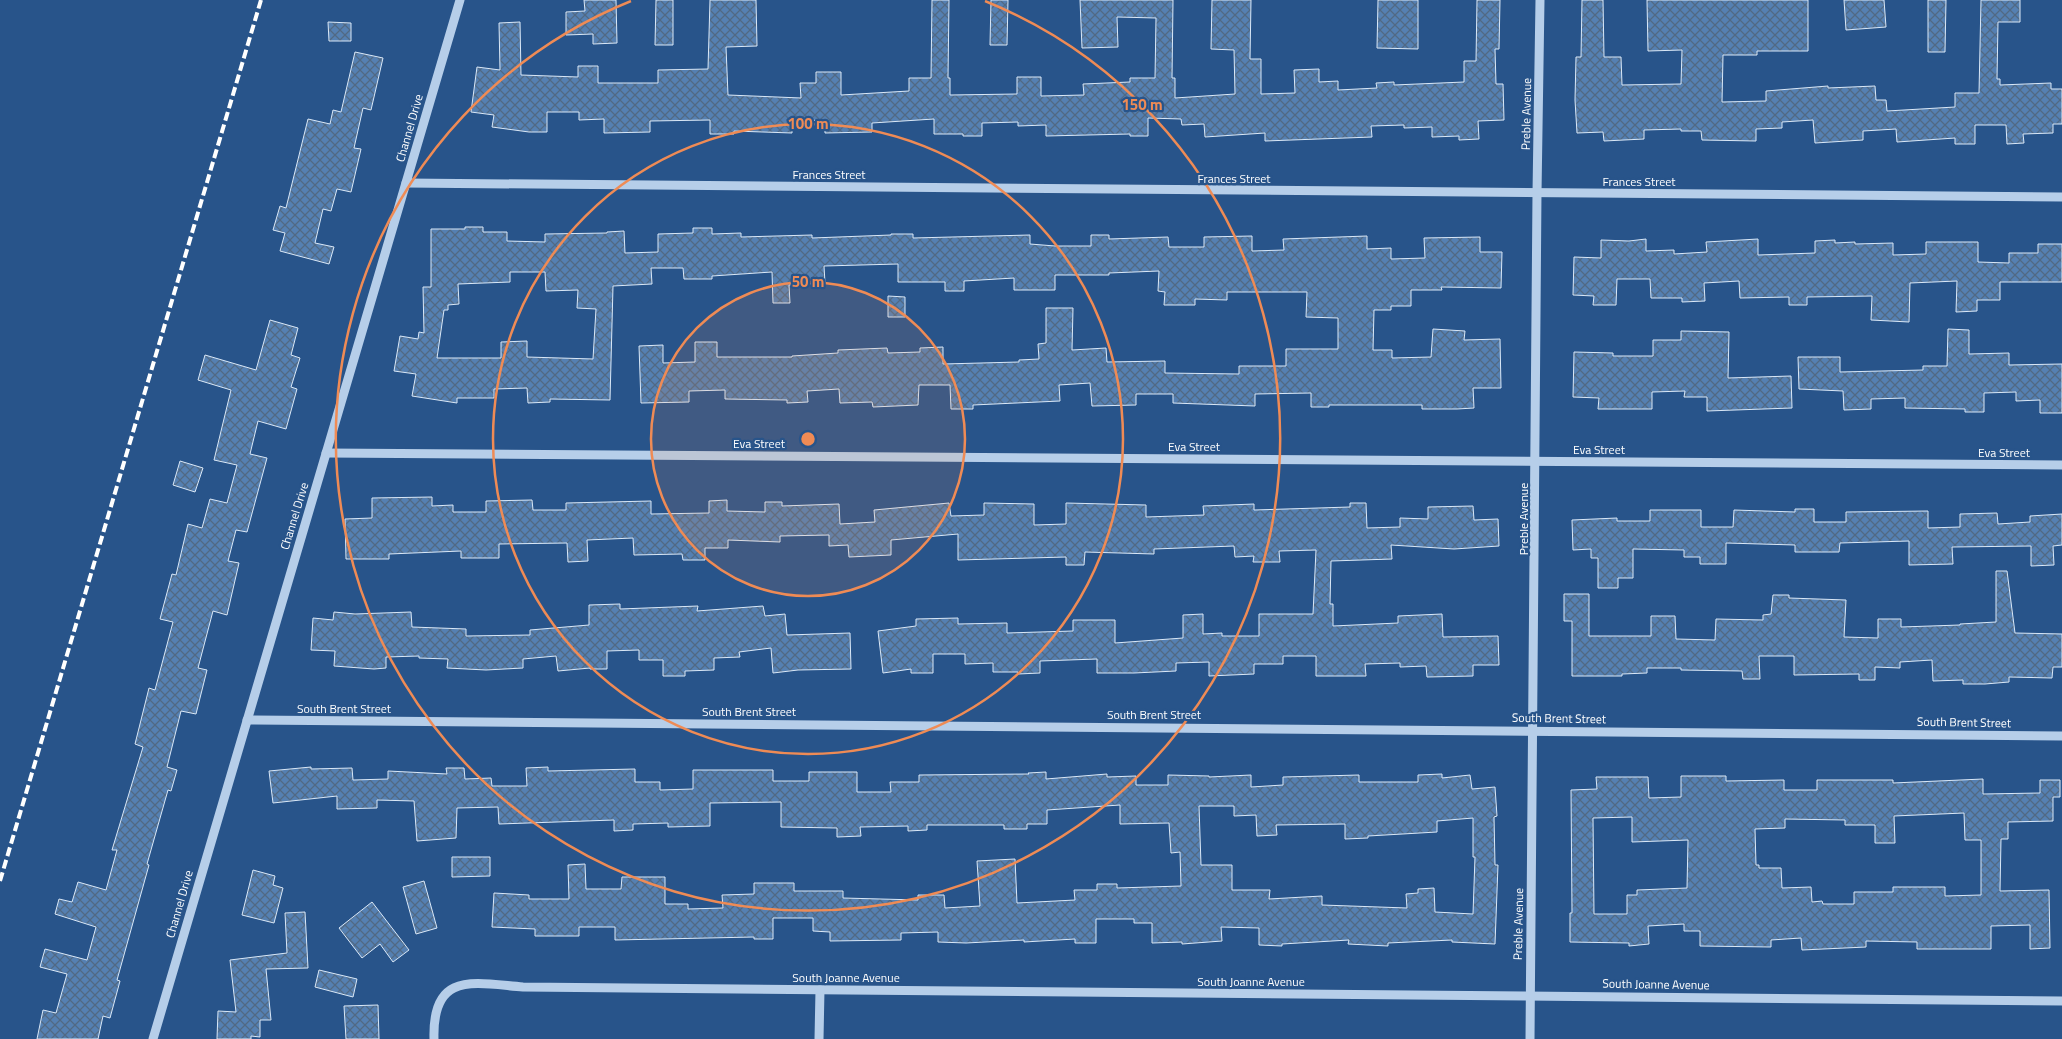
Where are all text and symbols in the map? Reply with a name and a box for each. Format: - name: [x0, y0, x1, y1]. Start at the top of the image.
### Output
- street label: Preble Avenue: [1516, 78, 1536, 150]
- street label: Channel Drive: [390, 92, 428, 164]
- text: 150 m: [1121, 93, 1163, 116]
- text: 100 m: [787, 112, 829, 135]
- street label: Frances Street: [792, 165, 866, 184]
- street label: Frances Street: [1197, 169, 1271, 188]
- street label: Frances Street: [1602, 172, 1676, 191]
- text: 50 m: [792, 270, 824, 293]
- centre of rings: [799, 430, 817, 448]
- street label: Eva Street: [733, 434, 786, 453]
- street label: Eva Street: [1168, 437, 1221, 456]
- street label: Eva Street: [1573, 440, 1626, 459]
- street label: Eva Street: [1978, 443, 2031, 462]
- street label: Channel Drive: [275, 480, 313, 552]
- street label: Preble Avenue: [1514, 483, 1533, 555]
- street label: South Brent Street: [297, 699, 392, 718]
- street label: South Brent Street: [702, 702, 797, 721]
- street label: South Brent Street: [1107, 705, 1202, 724]
- street label: South Brent Street: [1512, 708, 1607, 728]
- street label: South Brent Street: [1917, 712, 2012, 732]
- street label: Channel Drive: [160, 868, 198, 940]
- street label: Preble Avenue: [1508, 888, 1528, 960]
- street label: South Joanne Avenue: [792, 968, 900, 987]
- street label: South Joanne Avenue: [1197, 972, 1305, 991]
- street label: South Joanne Avenue: [1602, 974, 1710, 994]

